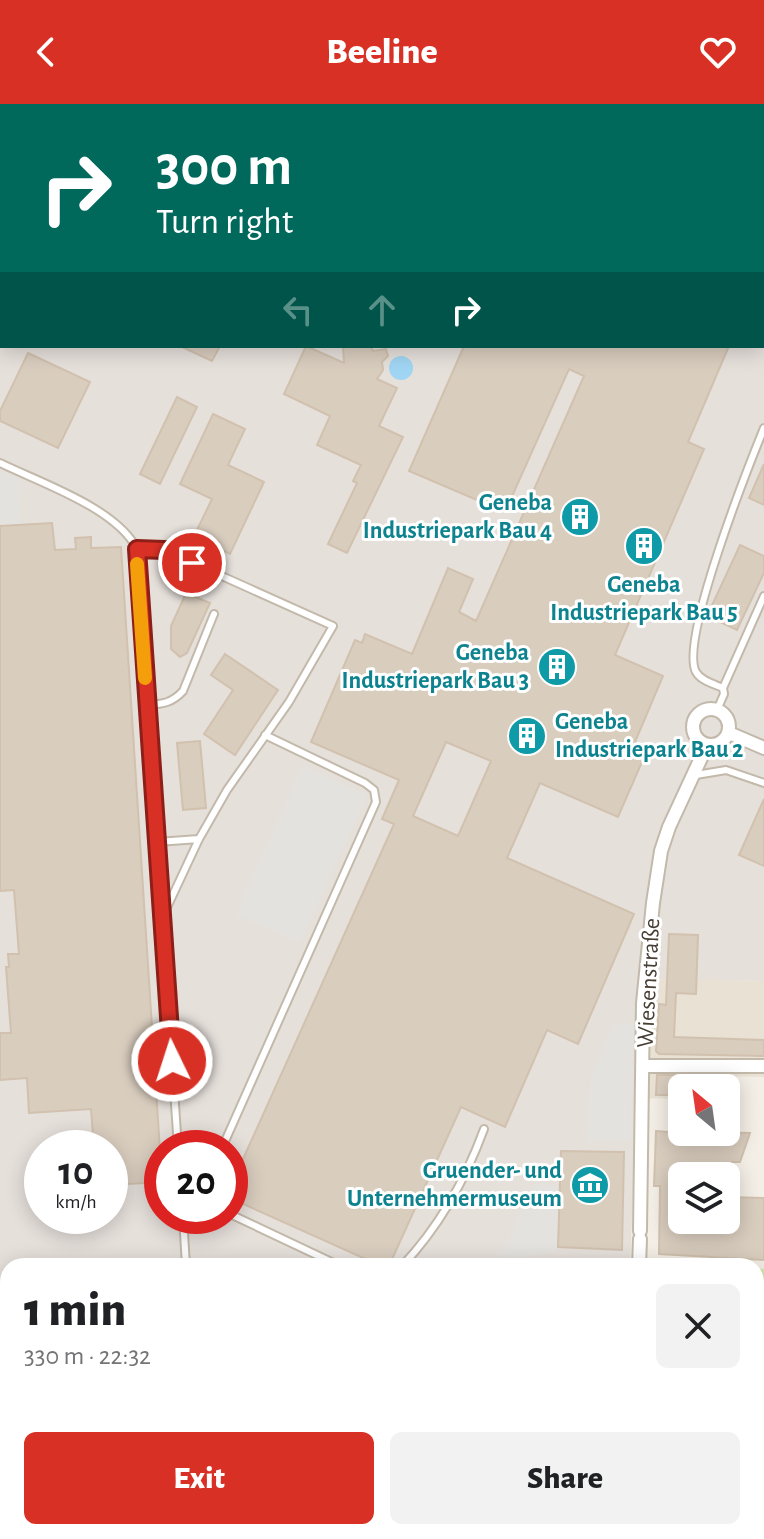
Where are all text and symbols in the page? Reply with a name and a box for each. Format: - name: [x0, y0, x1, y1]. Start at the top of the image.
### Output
- icon: back: [24, 30, 68, 74]
- icon: heart: [696, 30, 740, 74]
- text: Beeline: [326, 34, 438, 70]
- icon: right: [24, 136, 128, 240]
- text: 300 m: [156, 139, 292, 195]
- text: Turn right: [156, 204, 293, 240]
- icon: left: [276, 288, 320, 332]
- icon: ahead: [360, 288, 404, 332]
- icon: right: [444, 288, 488, 332]
- place label: Geneba Industriepark Bau 4: [363, 491, 552, 543]
- building icon: Geneba Industriepark Bau 4: [559, 496, 601, 538]
- building icon: Geneba Industriepark Bau 5: [623, 525, 665, 567]
- pin: [158, 529, 226, 597]
- icon: arrive: [170, 541, 214, 585]
- place label: Geneba Industriepark Bau 5: [550, 573, 738, 625]
- place label: Geneba Industriepark Bau 3: [342, 641, 529, 693]
- building icon: Geneba Industriepark Bau 3: [536, 646, 578, 688]
- place label: Geneba Industriepark Bau 2: [555, 710, 743, 762]
- building icon: Geneba Industriepark Bau 2: [506, 715, 548, 757]
- street label: Wiesenstraße: [634, 917, 664, 1049]
- position arrow: [130, 1019, 214, 1103]
- north arrow: [668, 1074, 740, 1146]
- map controls: [668, 1074, 740, 1234]
- speed limit sign: 20: [144, 1130, 248, 1234]
- text: 10: [58, 1152, 94, 1192]
- place label: Gruender- und Unternehmermuseum: [347, 1159, 562, 1211]
- button: layers: [668, 1162, 740, 1234]
- museum icon: Gruender- und Unternehmermuseum: [569, 1164, 611, 1206]
- text: km/h: [55, 1192, 97, 1212]
- button: close: [656, 1284, 740, 1368]
- text: 1 min: [24, 1287, 126, 1335]
- text: 330 m · 22:32: [24, 1343, 151, 1369]
- button: Exit: [24, 1432, 374, 1524]
- button: Share: [390, 1432, 740, 1524]

